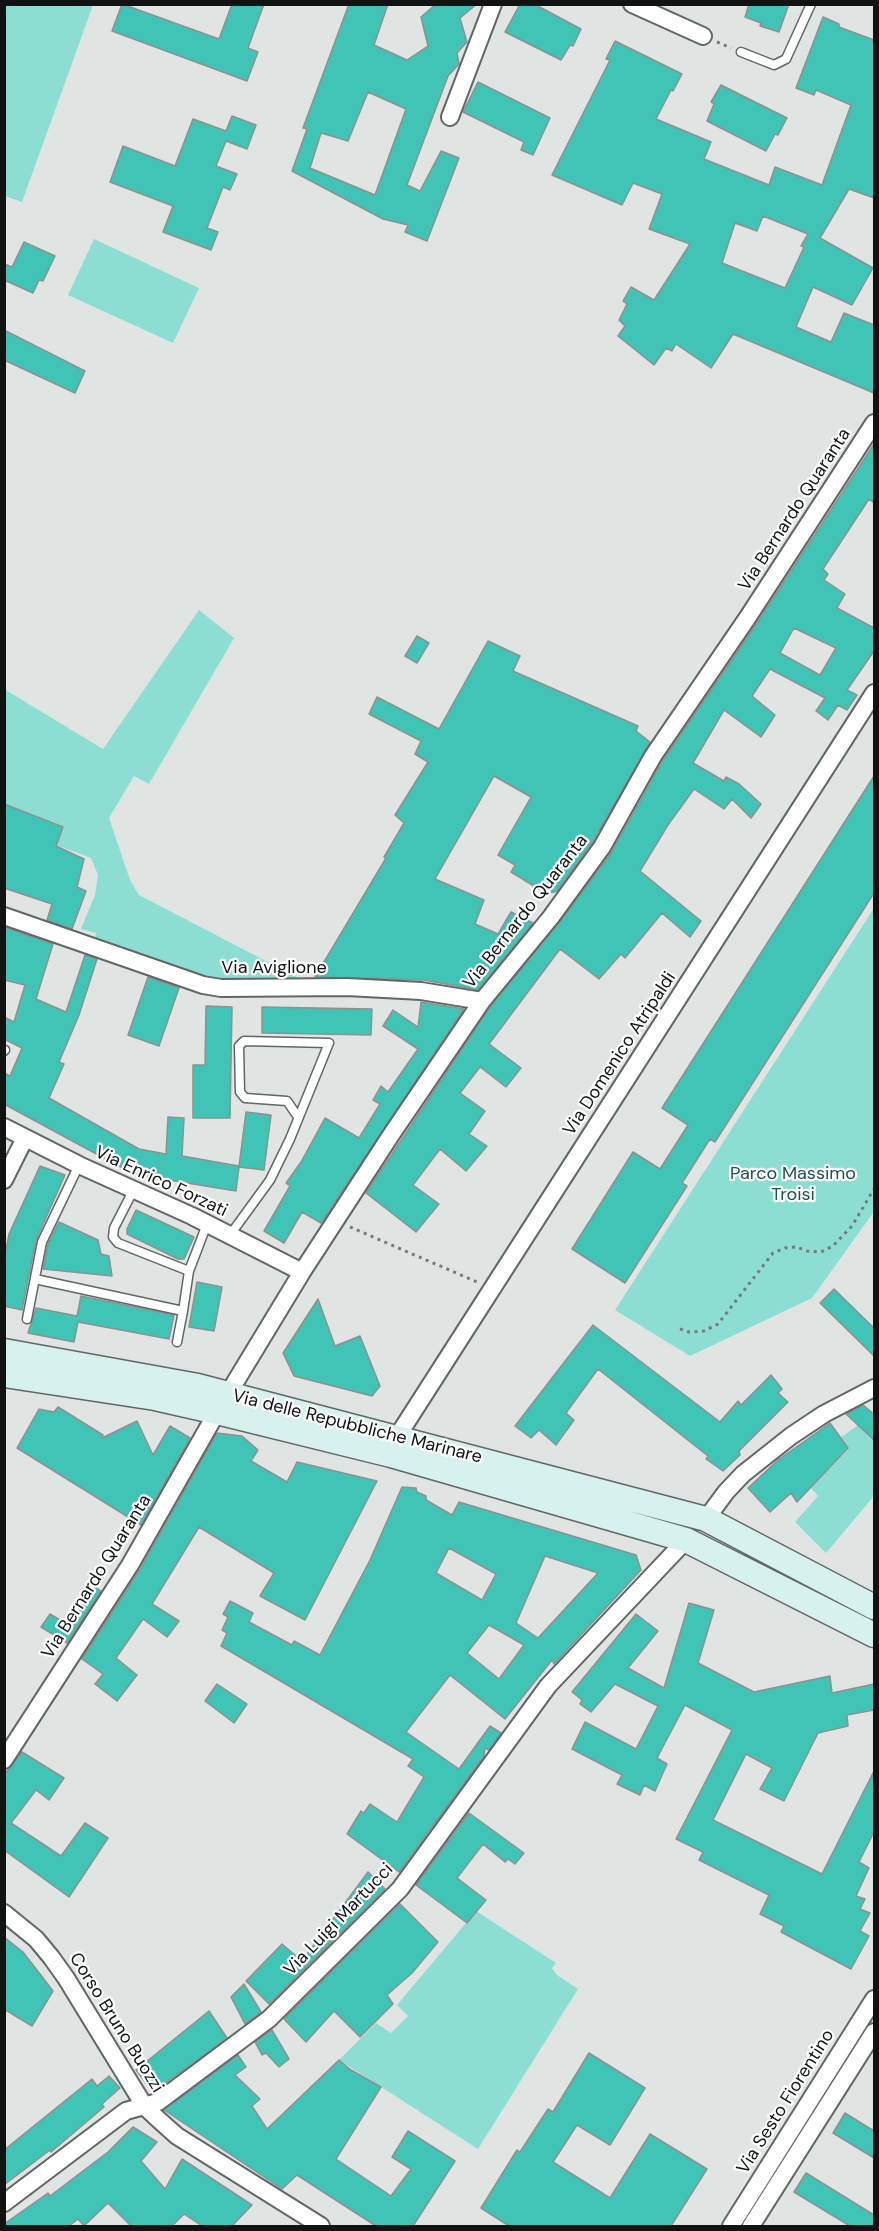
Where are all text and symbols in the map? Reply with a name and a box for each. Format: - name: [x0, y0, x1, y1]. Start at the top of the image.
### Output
- street label: Via Bernardo Quaranta: [734, 425, 856, 595]
- street label: Via Bernardo Quaranta: [459, 831, 593, 993]
- street label: Via Aviglione: [221, 957, 327, 979]
- street label: Via Domenico Atripaldi: [559, 968, 681, 1140]
- street label: Via Enrico Forzati: [91, 1142, 231, 1222]
- park label: Parco Massimo Troisi: [730, 1163, 856, 1206]
- street label: Via delle Repubbliche Marinare: [230, 1385, 484, 1469]
- street label: Via Bernardo Quaranta: [38, 1491, 156, 1663]
- street label: Via Luigi Martucci: [280, 1859, 398, 1981]
- street label: Corso Bruno Buozzi: [64, 1949, 168, 2097]
- street label: Via Sesto Fiorentino: [733, 2026, 839, 2178]

